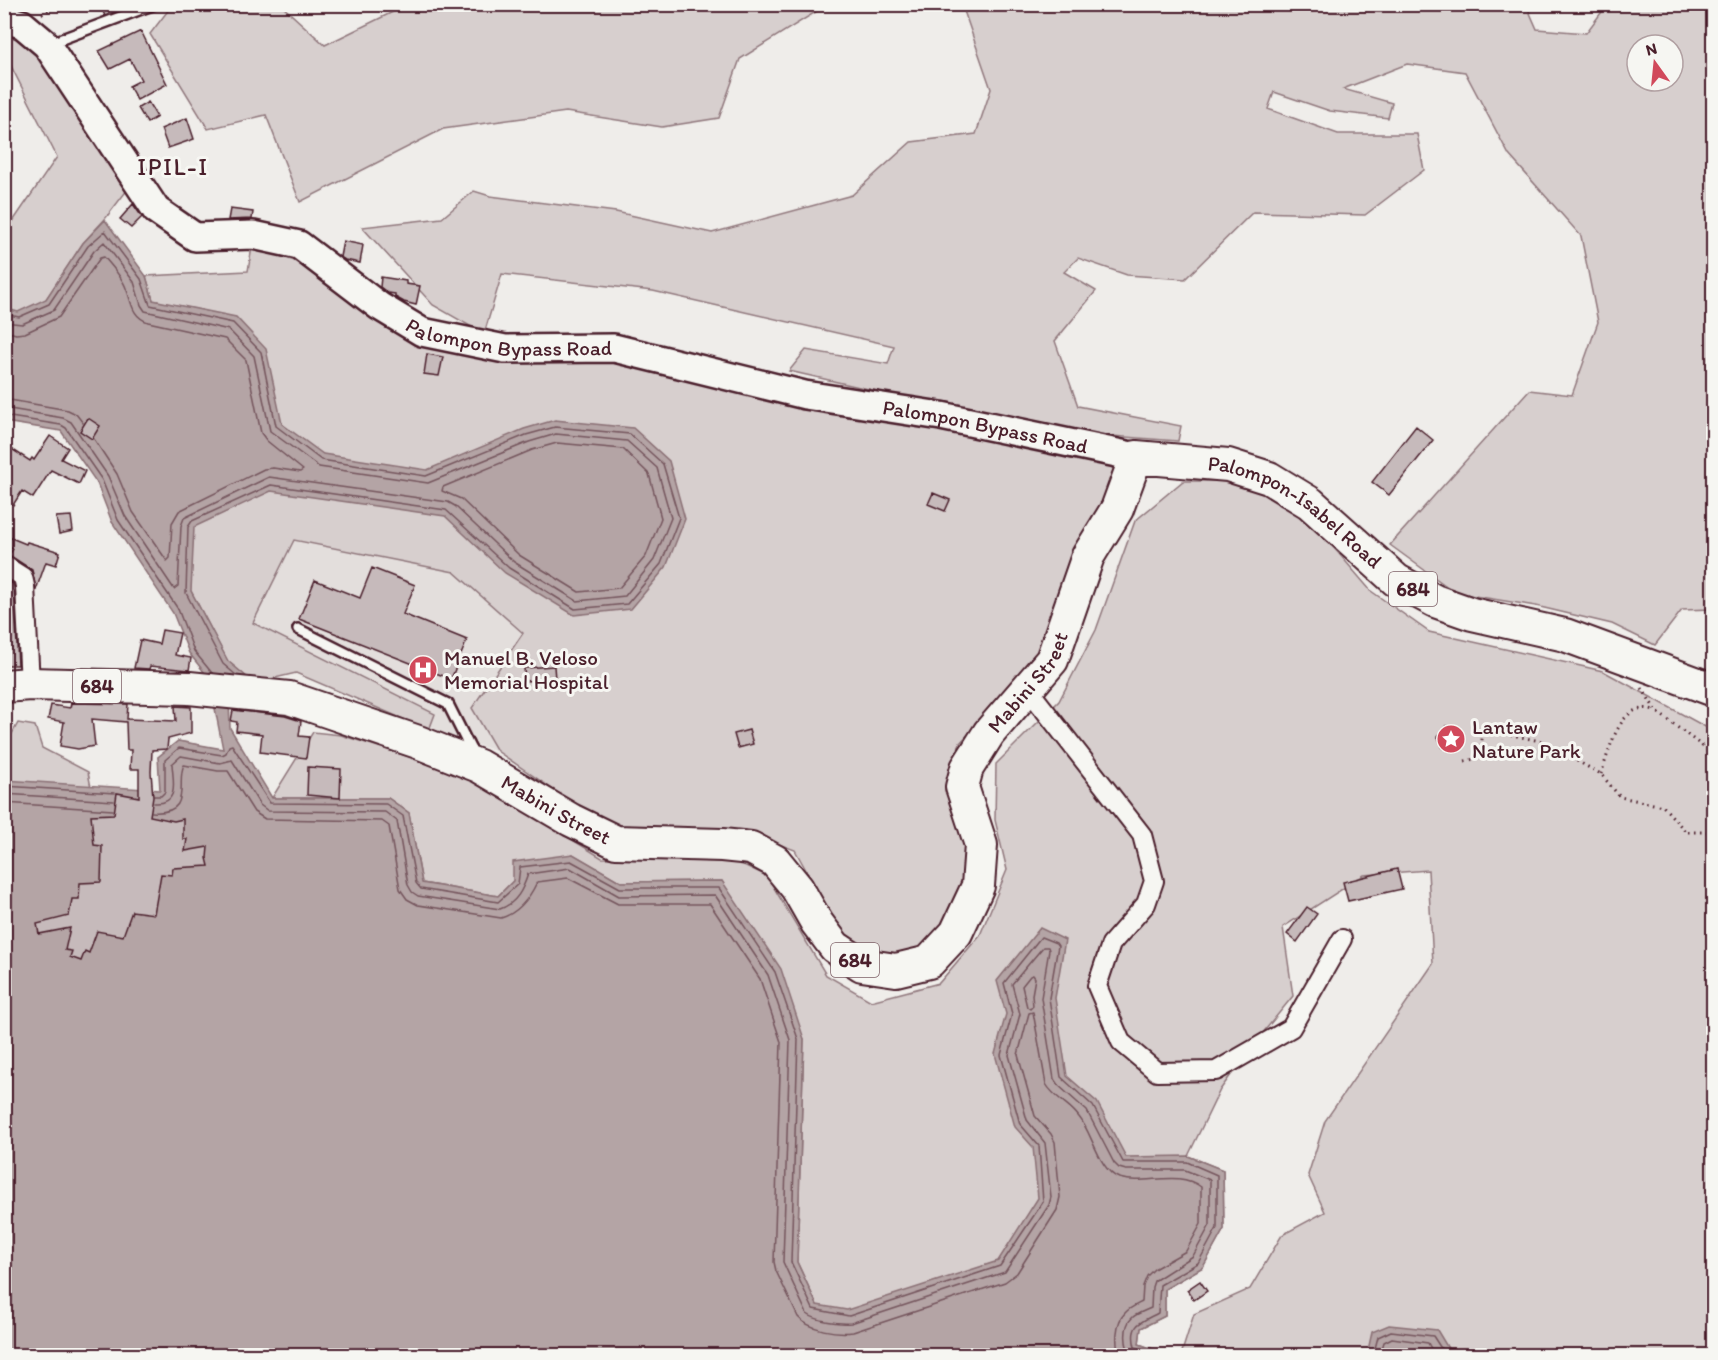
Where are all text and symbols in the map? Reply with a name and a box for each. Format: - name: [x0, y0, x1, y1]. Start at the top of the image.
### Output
- north arrow: [1625, 33, 1685, 93]
- text: N: [1644, 38, 1659, 60]
- district label: IPIL-I: [137, 152, 209, 181]
- street label: Palompon Bypass Road: [401, 312, 613, 362]
- street label: Palompon Bypass Road: [881, 394, 1091, 459]
- street label: Palompon-Isabel Road: [1207, 450, 1387, 573]
- road number: 684: [1389, 572, 1437, 606]
- street label: Mabini Street: [982, 628, 1073, 738]
- place label: Manuel B. Veloso Memorial Hospital: [444, 645, 609, 694]
- hospital icon: Manuel B. Veloso Memorial Hospital: [407, 654, 439, 686]
- road number: 684: [73, 669, 121, 703]
- place label: Lantaw Nature Park: [1472, 714, 1581, 763]
- place icon: Lantaw Nature Park: [1435, 723, 1467, 755]
- street label: Mabini Street: [497, 769, 615, 849]
- road number: 684: [831, 943, 879, 977]

